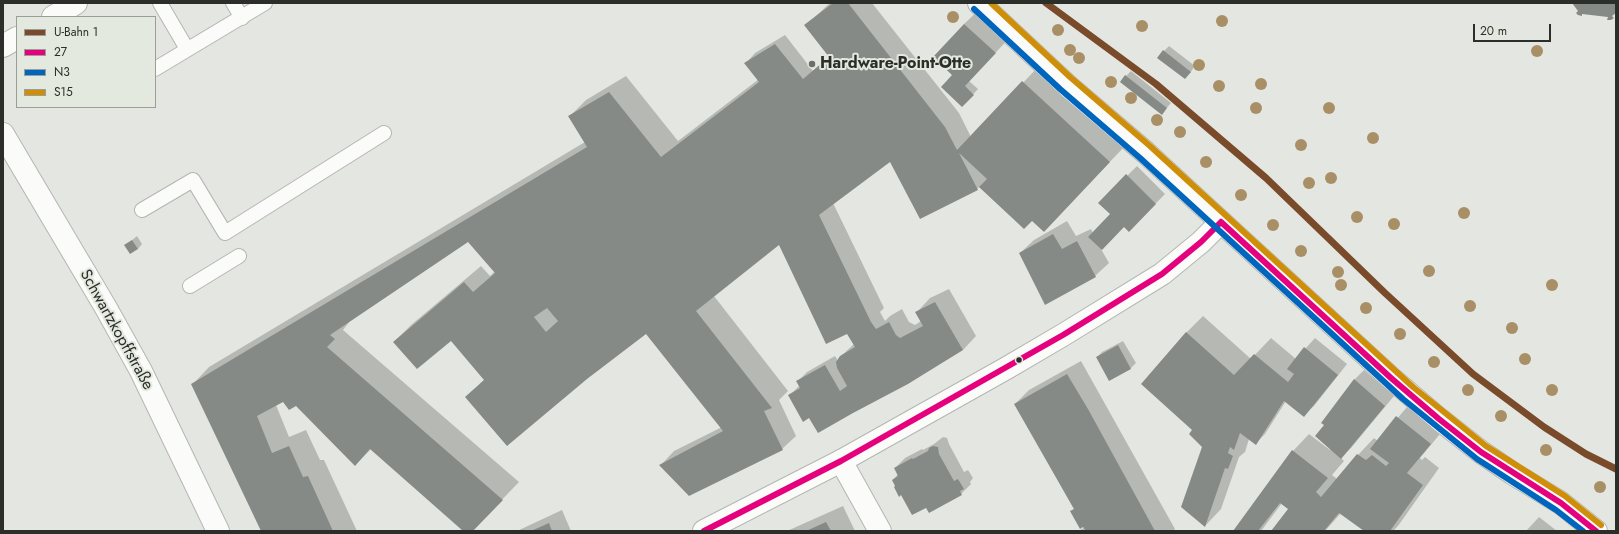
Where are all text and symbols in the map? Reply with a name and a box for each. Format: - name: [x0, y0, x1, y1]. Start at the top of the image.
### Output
- legend: [16, 16, 156, 108]
- scale bar: [1475, 16, 1553, 42]
- text: 20 m: [1480, 22, 1507, 40]
- text: U-Bahn 1: [54, 23, 98, 41]
- text: 27: [54, 43, 67, 61]
- place label: Hardware-Point-Otte: [820, 54, 971, 74]
- marker: Hardware-Point-Otte: [807, 59, 817, 69]
- text: N3: [54, 63, 70, 81]
- text: S15: [54, 83, 73, 101]
- street label: Schwartzkopffstraße: [75, 267, 157, 393]
- unlabelled marker: [1014, 355, 1024, 365]

